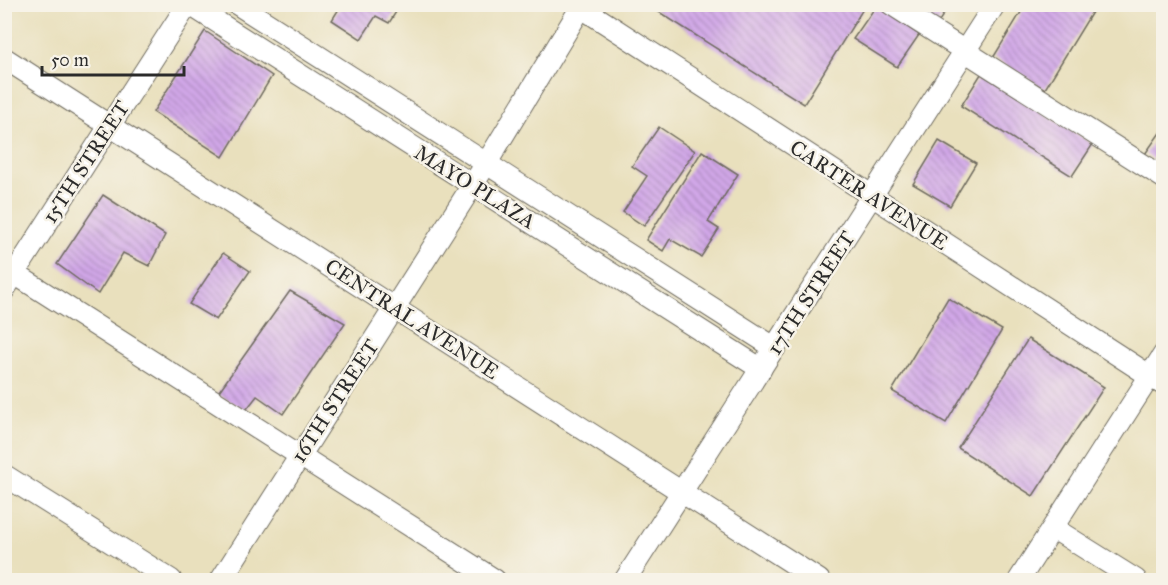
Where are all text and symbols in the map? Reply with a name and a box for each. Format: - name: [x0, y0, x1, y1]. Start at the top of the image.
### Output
- scale bar: [42, 39, 184, 77]
- text: 50 m: [51, 49, 89, 71]
- street label: 15TH STREET: [37, 96, 135, 228]
- street label: CARTER AVENUE: [785, 134, 953, 256]
- street label: MAYO PLAZA: [410, 139, 540, 235]
- street label: 17TH STREET: [761, 226, 861, 360]
- street label: CENTRAL AVENUE: [320, 253, 504, 385]
- street label: 16TH STREET: [285, 334, 385, 468]

